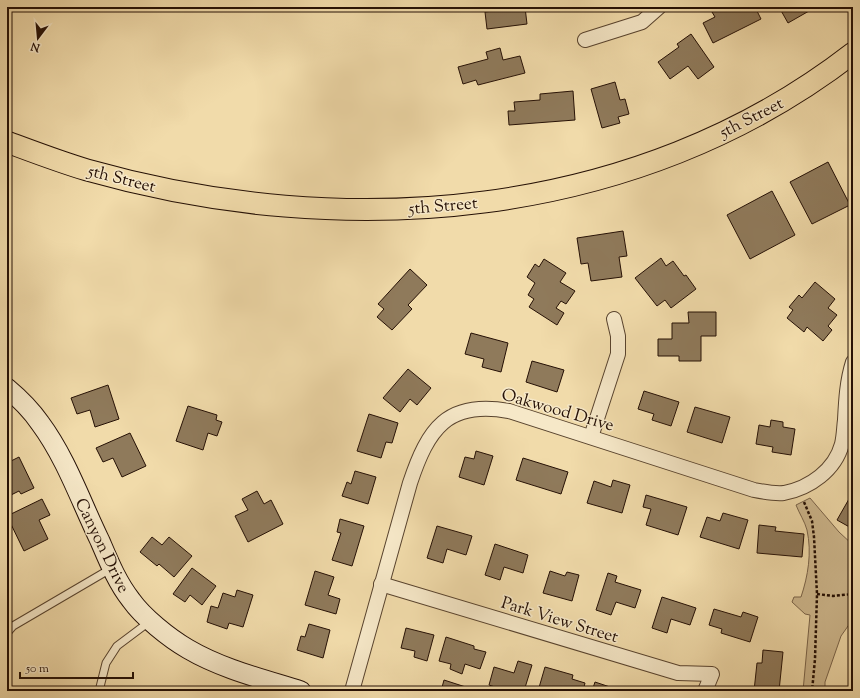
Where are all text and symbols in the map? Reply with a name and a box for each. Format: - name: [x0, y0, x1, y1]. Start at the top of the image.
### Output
- north arrow: [18, 18, 58, 58]
- text: N: [29, 38, 43, 56]
- street label: 5th Street: [715, 92, 788, 146]
- street label: 5th Street: [84, 160, 158, 200]
- street label: 5th Street: [407, 192, 479, 222]
- street label: Oakwood Drive: [498, 383, 617, 438]
- street label: Canyon Drive: [68, 494, 135, 597]
- street label: Park View Street: [498, 592, 621, 650]
- scale bar: [20, 654, 133, 680]
- text: 50 m: [25, 660, 49, 678]

